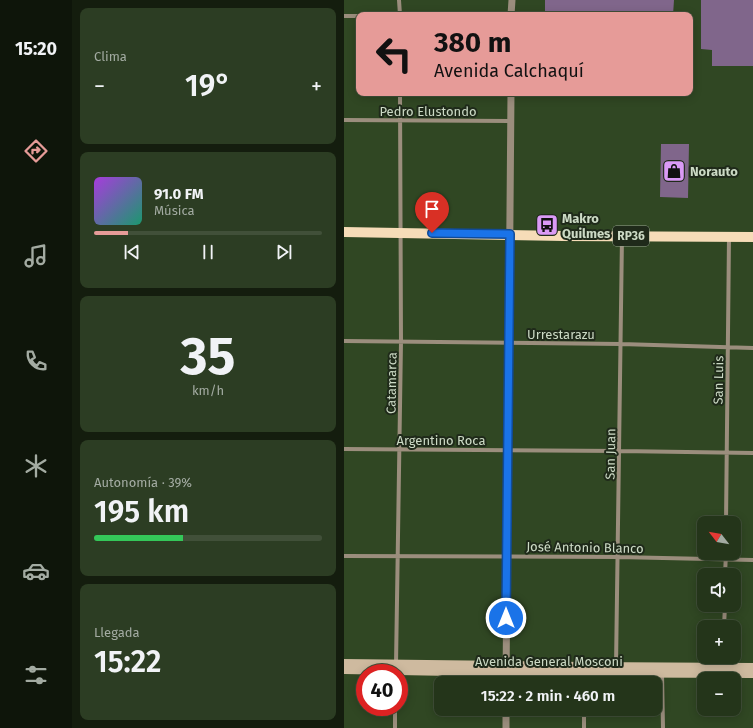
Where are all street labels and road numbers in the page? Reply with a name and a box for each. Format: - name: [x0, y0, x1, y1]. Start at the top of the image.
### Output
- street label: Pedro Elustondo: [379, 104, 477, 119]
- road number: RP36: [613, 226, 649, 246]
- street label: Urrestarazu: [527, 327, 595, 342]
- street label: Catamarca: [383, 352, 400, 414]
- street label: San Luis: [711, 355, 726, 405]
- street label: San Juan: [603, 428, 618, 480]
- street label: Argentino Roca: [397, 433, 485, 448]
- street label: José Antonio Blanco: [526, 539, 644, 556]
- street label: Avenida General Mosconi: [475, 654, 623, 669]

